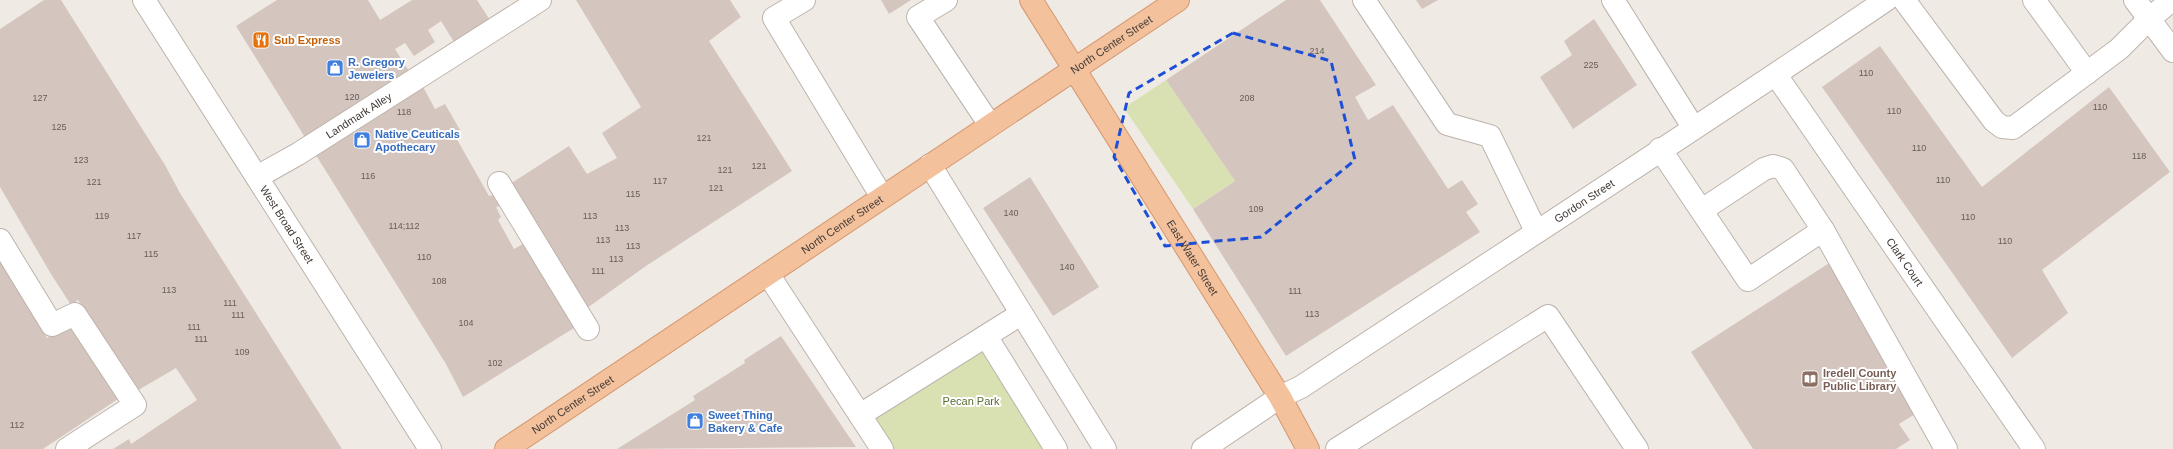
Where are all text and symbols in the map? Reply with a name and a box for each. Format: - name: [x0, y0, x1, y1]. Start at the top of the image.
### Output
- street label: North Center Street: [1068, 13, 1154, 76]
- restaurant icon: Sub Express: [251, 30, 271, 50]
- place label: Sub Express: [274, 34, 341, 46]
- house number: 214: [1309, 46, 1325, 56]
- place label: R. Gregory Jewelers: [348, 56, 406, 81]
- shop icon: R. Gregory Jewelers: [325, 58, 345, 78]
- house number: 225: [1583, 60, 1599, 70]
- house number: 110: [1859, 68, 1873, 78]
- street label: Landmark Alley: [324, 90, 394, 141]
- house number: 120: [344, 92, 360, 102]
- house number: 127: [32, 93, 48, 103]
- house number: 208: [1239, 93, 1255, 103]
- house number: 110: [2093, 102, 2107, 112]
- house number: 110: [1887, 106, 1901, 116]
- house number: 118: [397, 107, 411, 117]
- house number: 125: [51, 122, 67, 132]
- place label: Native Ceuticals Apothecary: [375, 128, 460, 153]
- shop icon: Native Ceuticals Apothecary: [352, 130, 372, 150]
- house number: 121: [696, 133, 712, 143]
- house number: 110: [1912, 143, 1926, 153]
- house number: 118: [2132, 151, 2146, 161]
- house number: 123: [73, 155, 89, 165]
- house number: 121: [751, 161, 767, 171]
- house number: 121: [717, 165, 733, 175]
- house number: 116: [361, 171, 375, 181]
- house number: 110: [1936, 175, 1950, 185]
- house number: 117: [653, 176, 667, 186]
- house number: 121: [86, 177, 102, 187]
- street label: Gordon Street: [1552, 177, 1616, 225]
- street label: West Broad Street: [258, 183, 316, 265]
- house number: 121: [708, 183, 724, 193]
- house number: 115: [626, 189, 640, 199]
- street label: North Center Street: [799, 193, 885, 256]
- house number: 109: [1248, 204, 1264, 214]
- house number: 140: [1003, 208, 1019, 218]
- house number: 119: [95, 211, 109, 221]
- house number: 113: [583, 211, 597, 221]
- house number: 110: [1961, 212, 1975, 222]
- street label: East Water Street: [1164, 218, 1221, 297]
- house number: 114;112: [388, 221, 420, 231]
- house number: 113: [615, 223, 629, 233]
- house number: 117: [127, 231, 141, 241]
- house number: 113: [596, 235, 610, 245]
- street label: Clark Court: [1884, 236, 1926, 288]
- house number: 110: [1998, 236, 2012, 246]
- house number: 113: [626, 241, 640, 251]
- house number: 115: [144, 249, 158, 259]
- house number: 110: [417, 252, 431, 262]
- house number: 113: [609, 254, 623, 264]
- house number: 140: [1059, 262, 1075, 272]
- house number: 111: [591, 266, 605, 276]
- house number: 108: [431, 276, 447, 286]
- house number: 113: [162, 285, 176, 295]
- house number: 111: [1288, 286, 1302, 296]
- house number: 111: [223, 298, 237, 308]
- house number: 113: [1305, 309, 1319, 319]
- house number: 111: [231, 310, 245, 320]
- house number: 104: [458, 318, 474, 328]
- house number: 111: [187, 322, 201, 332]
- house number: 111: [194, 334, 208, 344]
- house number: 109: [234, 347, 250, 357]
- house number: 102: [487, 358, 503, 368]
- place label: Iredell County Public Library: [1823, 367, 1897, 392]
- library icon: Iredell County Public Library: [1800, 369, 1820, 389]
- street label: North Center Street: [529, 373, 616, 436]
- park label: Pecan Park: [943, 395, 1000, 407]
- place label: Sweet Thing Bakery & Cafe: [708, 409, 783, 434]
- shop icon: Sweet Thing Bakery & Cafe: [685, 411, 705, 431]
- house number: 112: [10, 420, 24, 430]

